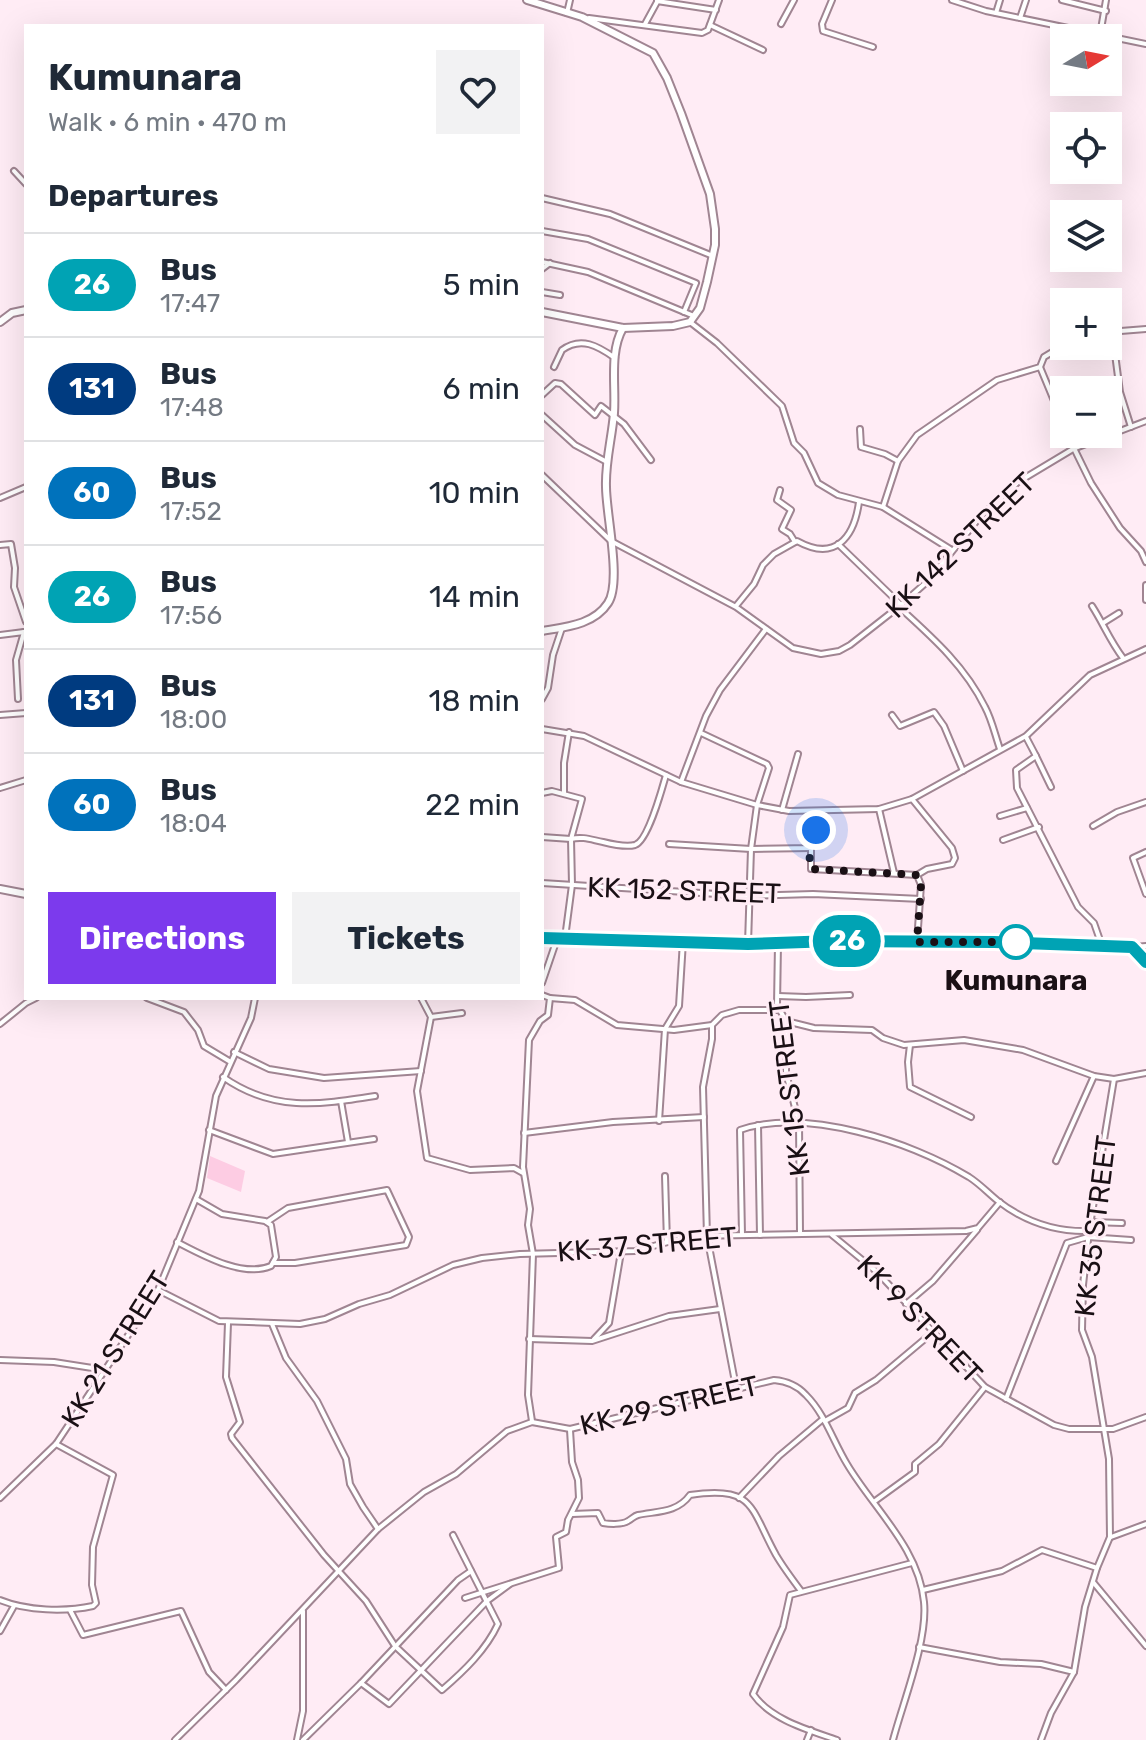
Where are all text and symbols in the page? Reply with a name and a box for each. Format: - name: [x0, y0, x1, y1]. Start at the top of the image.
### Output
- north arrow: [1050, 24, 1122, 96]
- map controls: [1050, 24, 1122, 448]
- button: heart: [436, 50, 520, 134]
- text: Kumunara: [48, 54, 242, 100]
- text: Walk · 6 min · 470 m: [48, 107, 287, 138]
- button: locate: [1050, 112, 1122, 184]
- text: Departures: [48, 178, 219, 214]
- button: layers: [1050, 200, 1122, 272]
- text: Bus: [160, 252, 217, 288]
- text: 5 min: [443, 267, 520, 303]
- text: 26: [74, 268, 110, 301]
- text: 17:47: [160, 288, 220, 319]
- button: +: [1050, 288, 1122, 360]
- text: Bus: [160, 356, 217, 392]
- text: 6 min: [442, 371, 520, 407]
- text: 131: [69, 372, 115, 405]
- button: −: [1050, 376, 1122, 448]
- text: 17:48: [160, 392, 224, 423]
- text: Bus: [160, 460, 217, 496]
- street label: KK 142 STREET: [879, 466, 1042, 625]
- text: 10 min: [429, 475, 520, 511]
- text: 60: [73, 476, 111, 509]
- text: 17:52: [160, 496, 222, 527]
- text: Bus: [160, 564, 217, 600]
- text: 14 min: [429, 579, 520, 615]
- text: 26: [74, 580, 110, 613]
- text: 17:56: [160, 600, 222, 631]
- text: Bus: [160, 668, 217, 704]
- text: 18 min: [429, 683, 520, 719]
- text: 131: [69, 684, 115, 717]
- text: 18:00: [160, 704, 227, 735]
- text: Bus: [160, 772, 217, 808]
- text: 22 min: [425, 787, 520, 823]
- text: 60: [73, 788, 111, 821]
- text: 18:04: [160, 808, 227, 839]
- your location: [796, 810, 836, 850]
- street label: KK 152 STREET: [586, 871, 782, 910]
- button: Directions: [48, 892, 276, 984]
- button: Tickets: [292, 892, 520, 984]
- line badge: 26: [811, 915, 883, 967]
- text: 26: [829, 924, 865, 957]
- marker: Kumunara: [999, 925, 1033, 959]
- place label: Kumunara: [944, 964, 1088, 997]
- street label: KK 15 STREET: [762, 998, 817, 1178]
- street label: KK 35 STREET: [1068, 1133, 1123, 1319]
- street label: KK 37 STREET: [556, 1220, 738, 1269]
- street label: KK 9 STREET: [850, 1248, 989, 1390]
- street label: KK 21 STREET: [54, 1265, 176, 1433]
- street label: KK 29 STREET: [577, 1369, 762, 1442]

